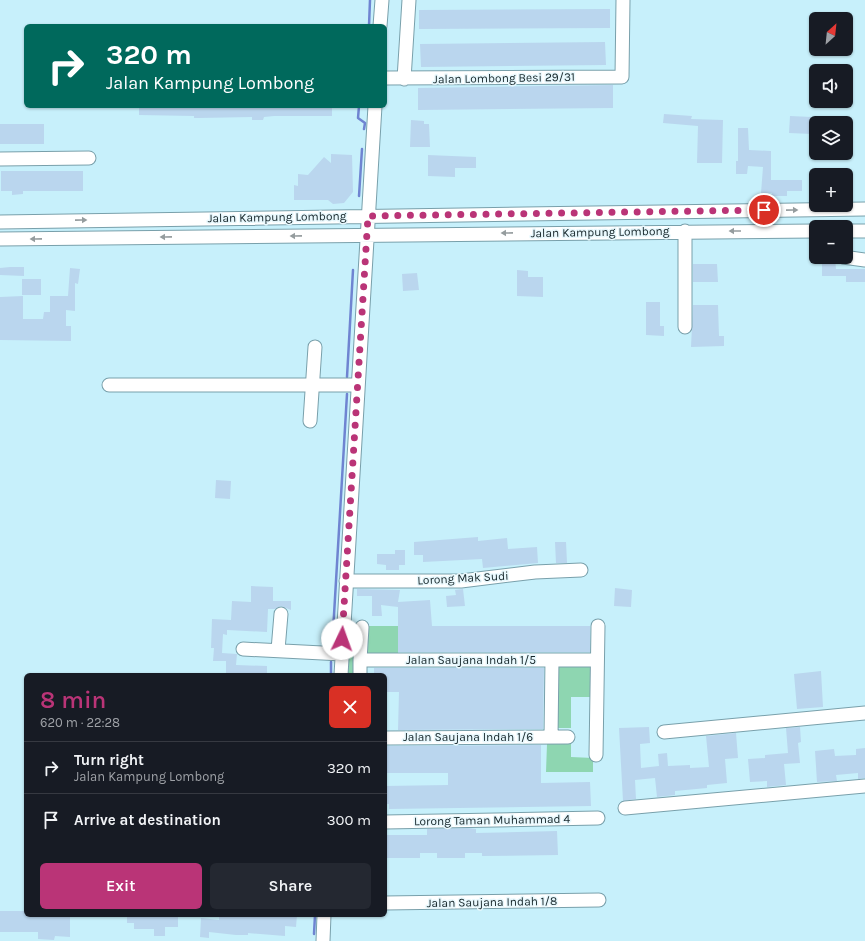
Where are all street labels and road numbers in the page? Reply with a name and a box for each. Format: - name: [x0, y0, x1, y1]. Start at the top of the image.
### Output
- street label: Jalan Lombong Besi 29/31: [433, 70, 575, 86]
- street label: Jalan Kampung Lombong: [207, 209, 347, 225]
- street label: Jalan Kampung Lombong: [530, 224, 670, 240]
- street label: Lorong Mak Sudi: [417, 569, 509, 587]
- street label: Jalan Saujana Indah 1/5: [406, 653, 536, 667]
- street label: Jalan Saujana Indah 1/6: [403, 730, 533, 744]
- street label: Lorong Taman Muhammad 4: [414, 812, 571, 828]
- street label: Jalan Saujana Indah 1/8: [427, 894, 557, 910]

